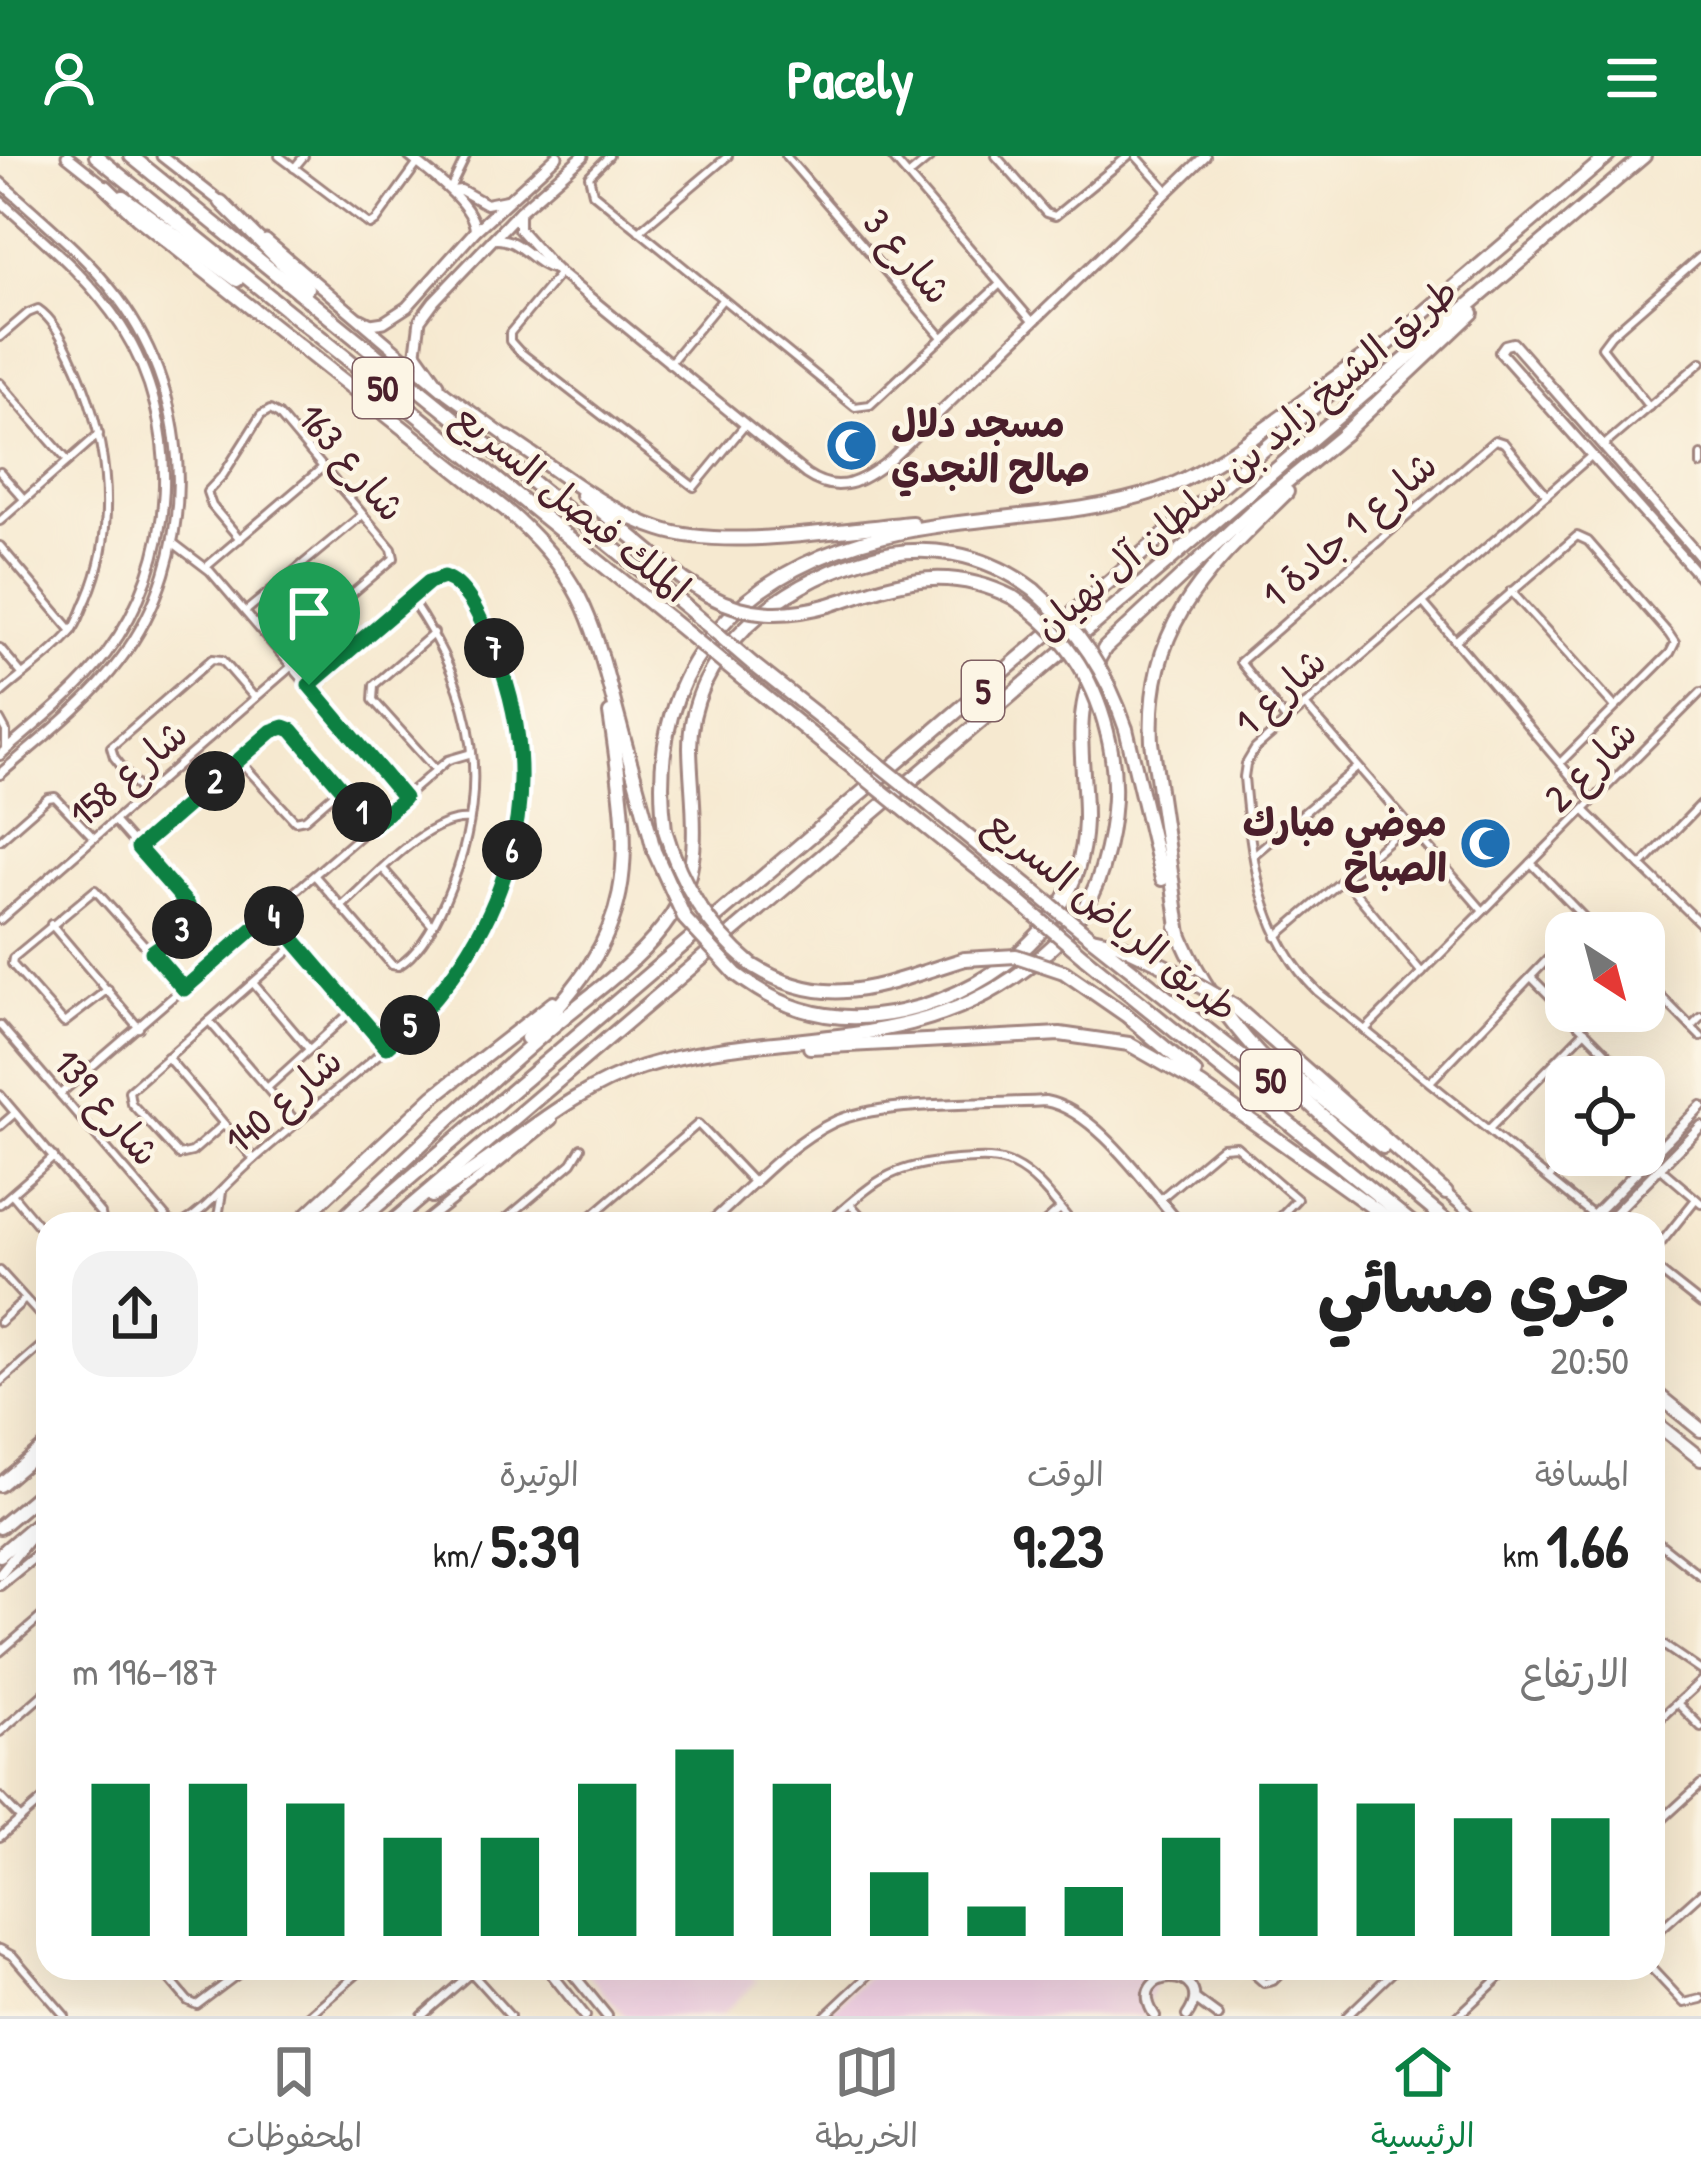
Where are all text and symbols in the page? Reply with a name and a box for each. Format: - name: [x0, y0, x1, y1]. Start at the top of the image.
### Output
- text: Pacely: [787, 42, 914, 115]
- icon: person: [36, 45, 102, 111]
- icon: menu: [1599, 45, 1665, 111]
- street label: شارع 3: [851, 196, 965, 316]
- street label: طريق الشيخ زايد بن سلطان آل نهيان: [1021, 264, 1469, 652]
- road number: 50: [353, 358, 413, 418]
- street label: الملك فيصل السريع: [441, 389, 702, 616]
- street label: شارع 163: [285, 391, 418, 533]
- place label: مسجد دلال صالح النجدي: [891, 396, 1090, 497]
- mosque icon: مسجد دلال صالح النجدي: [824, 417, 880, 473]
- street label: شارع 1 جادة 1: [1250, 438, 1449, 621]
- pin: [258, 562, 360, 685]
- icon: arrive: [276, 580, 342, 646]
- pin: 7: [464, 618, 524, 678]
- text: 7: [486, 626, 502, 670]
- street label: شارع 1: [1222, 635, 1338, 748]
- road number: 5: [962, 661, 1004, 721]
- street label: شارع 158: [57, 706, 200, 840]
- street label: شارع 2: [1531, 706, 1649, 824]
- pin: 2: [185, 751, 245, 811]
- text: 2: [207, 759, 223, 803]
- pin: 1: [332, 782, 392, 842]
- text: 1: [356, 790, 368, 834]
- place label: موضي مبارك الصباح: [1243, 795, 1447, 893]
- street label: طريق الرياض السريع: [973, 796, 1250, 1036]
- mosque icon: موضي مبارك الصباح: [1458, 816, 1514, 872]
- pin: 6: [482, 820, 542, 880]
- text: 6: [505, 828, 519, 872]
- pin: 4: [244, 886, 304, 946]
- text: 4: [268, 894, 280, 938]
- pin: 3: [152, 899, 212, 959]
- text: 3: [175, 907, 189, 951]
- north arrow: [1545, 912, 1665, 1032]
- map controls: [1545, 912, 1665, 1176]
- pin: 5: [380, 995, 440, 1055]
- text: 5: [403, 1003, 417, 1047]
- street label: شارع 140: [213, 1034, 354, 1167]
- street label: شارع 139: [40, 1037, 173, 1178]
- road number: 50: [1241, 1050, 1301, 1110]
- button: locate: [1545, 1056, 1665, 1176]
- text: جري مسائي: [1318, 1243, 1629, 1333]
- button: share: [72, 1251, 198, 1377]
- text: 20:50: [1550, 1333, 1629, 1386]
- text: الوتيرة: [499, 1452, 579, 1496]
- text: الوقت: [1027, 1452, 1104, 1496]
- text: المسافة: [1535, 1452, 1629, 1496]
- text: 5:39: [491, 1504, 579, 1586]
- text: 9:23: [1013, 1504, 1104, 1586]
- text: 1.66: [1547, 1504, 1629, 1586]
- text: /km: [433, 1533, 491, 1577]
- text: km: [1503, 1533, 1547, 1577]
- text: 187–196 m: [72, 1644, 218, 1697]
- text: الارتفاع: [1520, 1646, 1629, 1699]
- tab: المحفوظات: [226, 2039, 362, 2165]
- tab: الخريطة: [815, 2039, 918, 2165]
- tab: الرئيسية: [1371, 2039, 1475, 2165]

